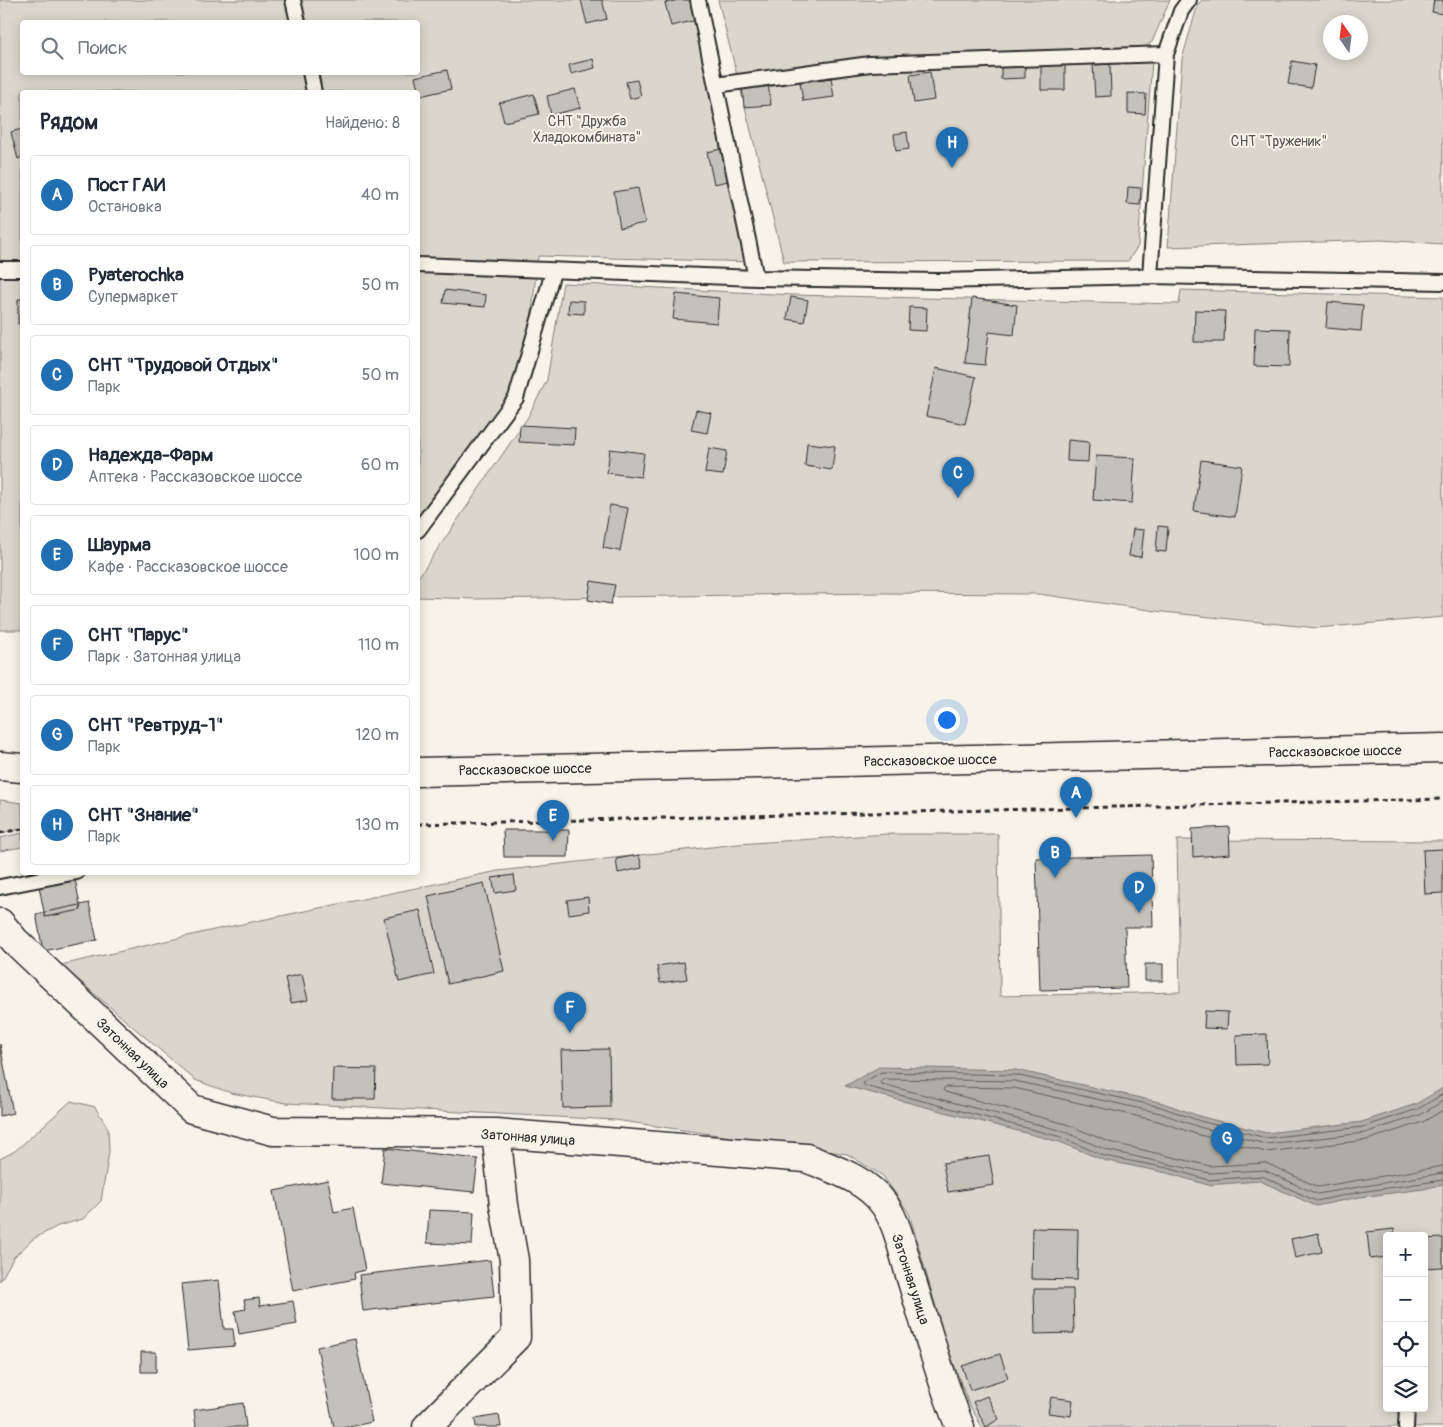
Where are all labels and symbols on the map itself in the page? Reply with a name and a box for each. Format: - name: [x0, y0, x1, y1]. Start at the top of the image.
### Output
- north arrow: [1323, 15, 1368, 60]
- park label: СНТ "Дружба Хладокомбината": [533, 113, 641, 146]
- pin: H: [936, 127, 968, 168]
- park label: СНТ "Труженик": [1231, 133, 1327, 150]
- pin: C: [942, 457, 974, 498]
- your location: [934, 707, 960, 733]
- street label: Рассказовское шоссе: [1268, 742, 1402, 761]
- street label: Рассказовское шоссе: [863, 751, 997, 770]
- street label: Рассказовское шоссе: [458, 760, 592, 779]
- pin: A: [1060, 777, 1092, 818]
- pin: E: [537, 800, 569, 841]
- pin: B: [1039, 837, 1071, 878]
- pin: D: [1123, 872, 1155, 913]
- pin: F: [554, 992, 586, 1033]
- street label: Затонная улица: [93, 1014, 173, 1092]
- pin: G: [1211, 1123, 1243, 1164]
- street label: Затонная улица: [480, 1126, 576, 1149]
- street label: Затонная улица: [888, 1232, 933, 1327]

